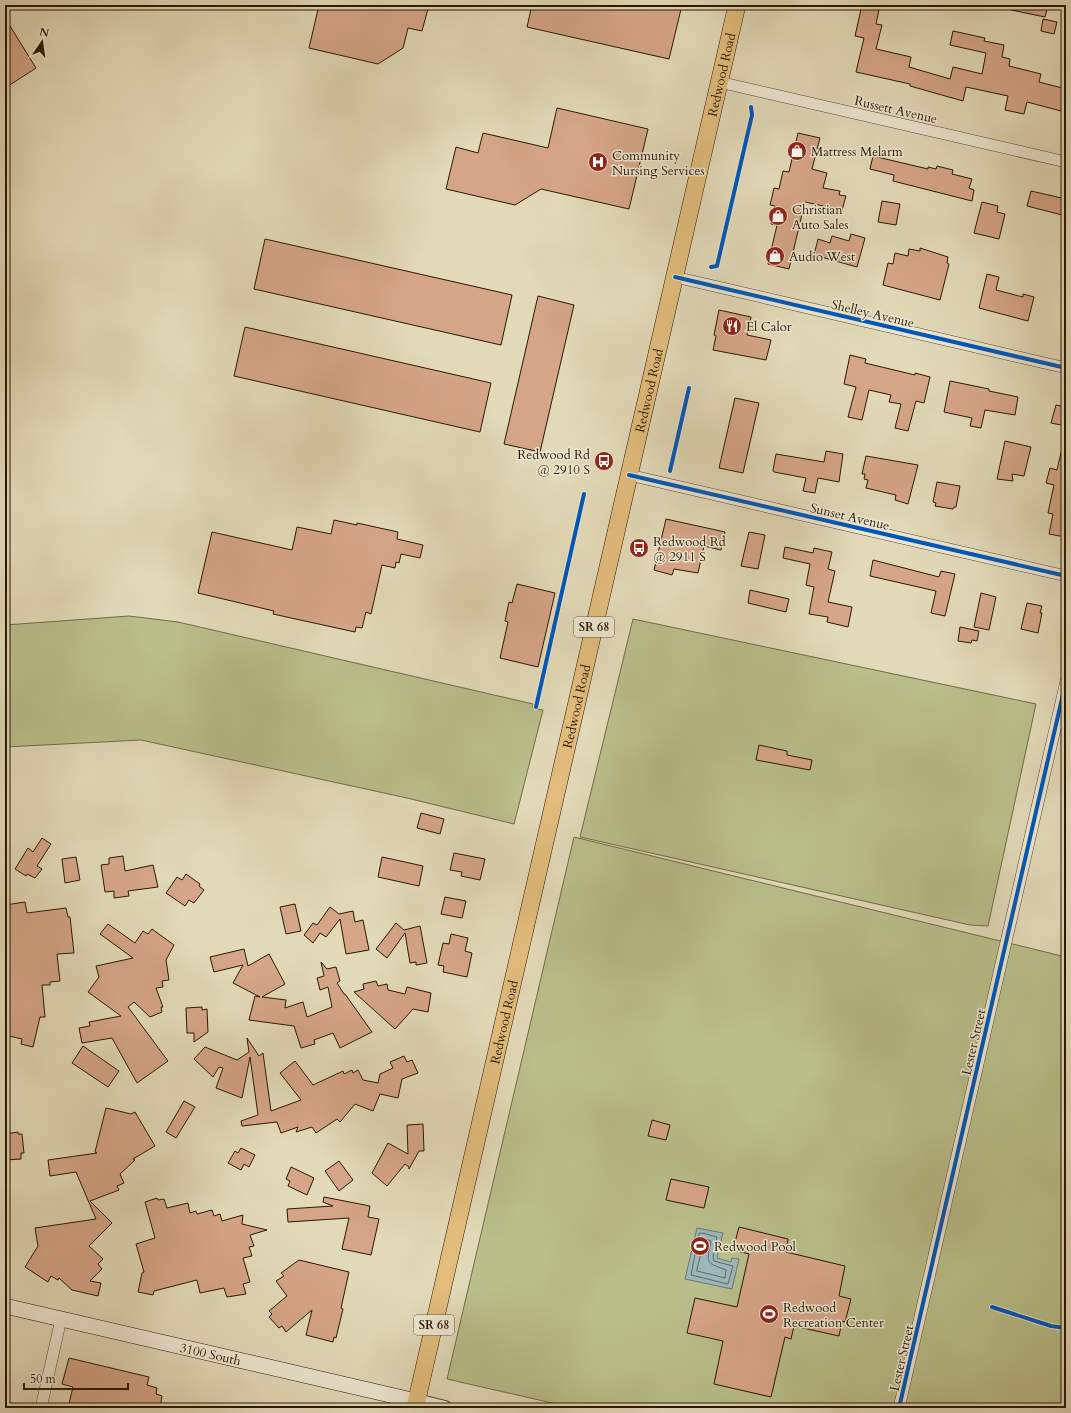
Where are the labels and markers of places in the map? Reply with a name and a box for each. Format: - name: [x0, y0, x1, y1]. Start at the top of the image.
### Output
- shop icon: Mattress Melarm: [786, 140, 808, 162]
- place label: Mattress Melarm: [811, 143, 903, 161]
- place label: Community Nursing Services: [612, 147, 705, 180]
- hospital icon: Community Nursing Services: [587, 151, 609, 173]
- place label: Christian Auto Sales: [792, 201, 849, 234]
- shop icon: Christian Auto Sales: [767, 205, 789, 227]
- shop icon: Audio West: [764, 245, 786, 267]
- place label: Audio West: [789, 248, 855, 266]
- restaurant icon: El Calor: [721, 315, 743, 337]
- place label: El Calor: [746, 318, 792, 336]
- place label: Redwood Rd @ 2910 S: [517, 446, 590, 479]
- bus stop icon: Redwood Rd @ 2910 S: [593, 450, 615, 472]
- place label: Redwood Rd @ 2911 S: [653, 533, 726, 566]
- bus stop icon: Redwood Rd @ 2911 S: [628, 537, 650, 559]
- sports icon: Redwood Pool: [689, 1235, 711, 1257]
- place label: Redwood Pool: [714, 1238, 796, 1256]
- place label: Redwood Recreation Center: [783, 1299, 884, 1332]
- sports icon: Redwood Recreation Center: [758, 1303, 780, 1325]

